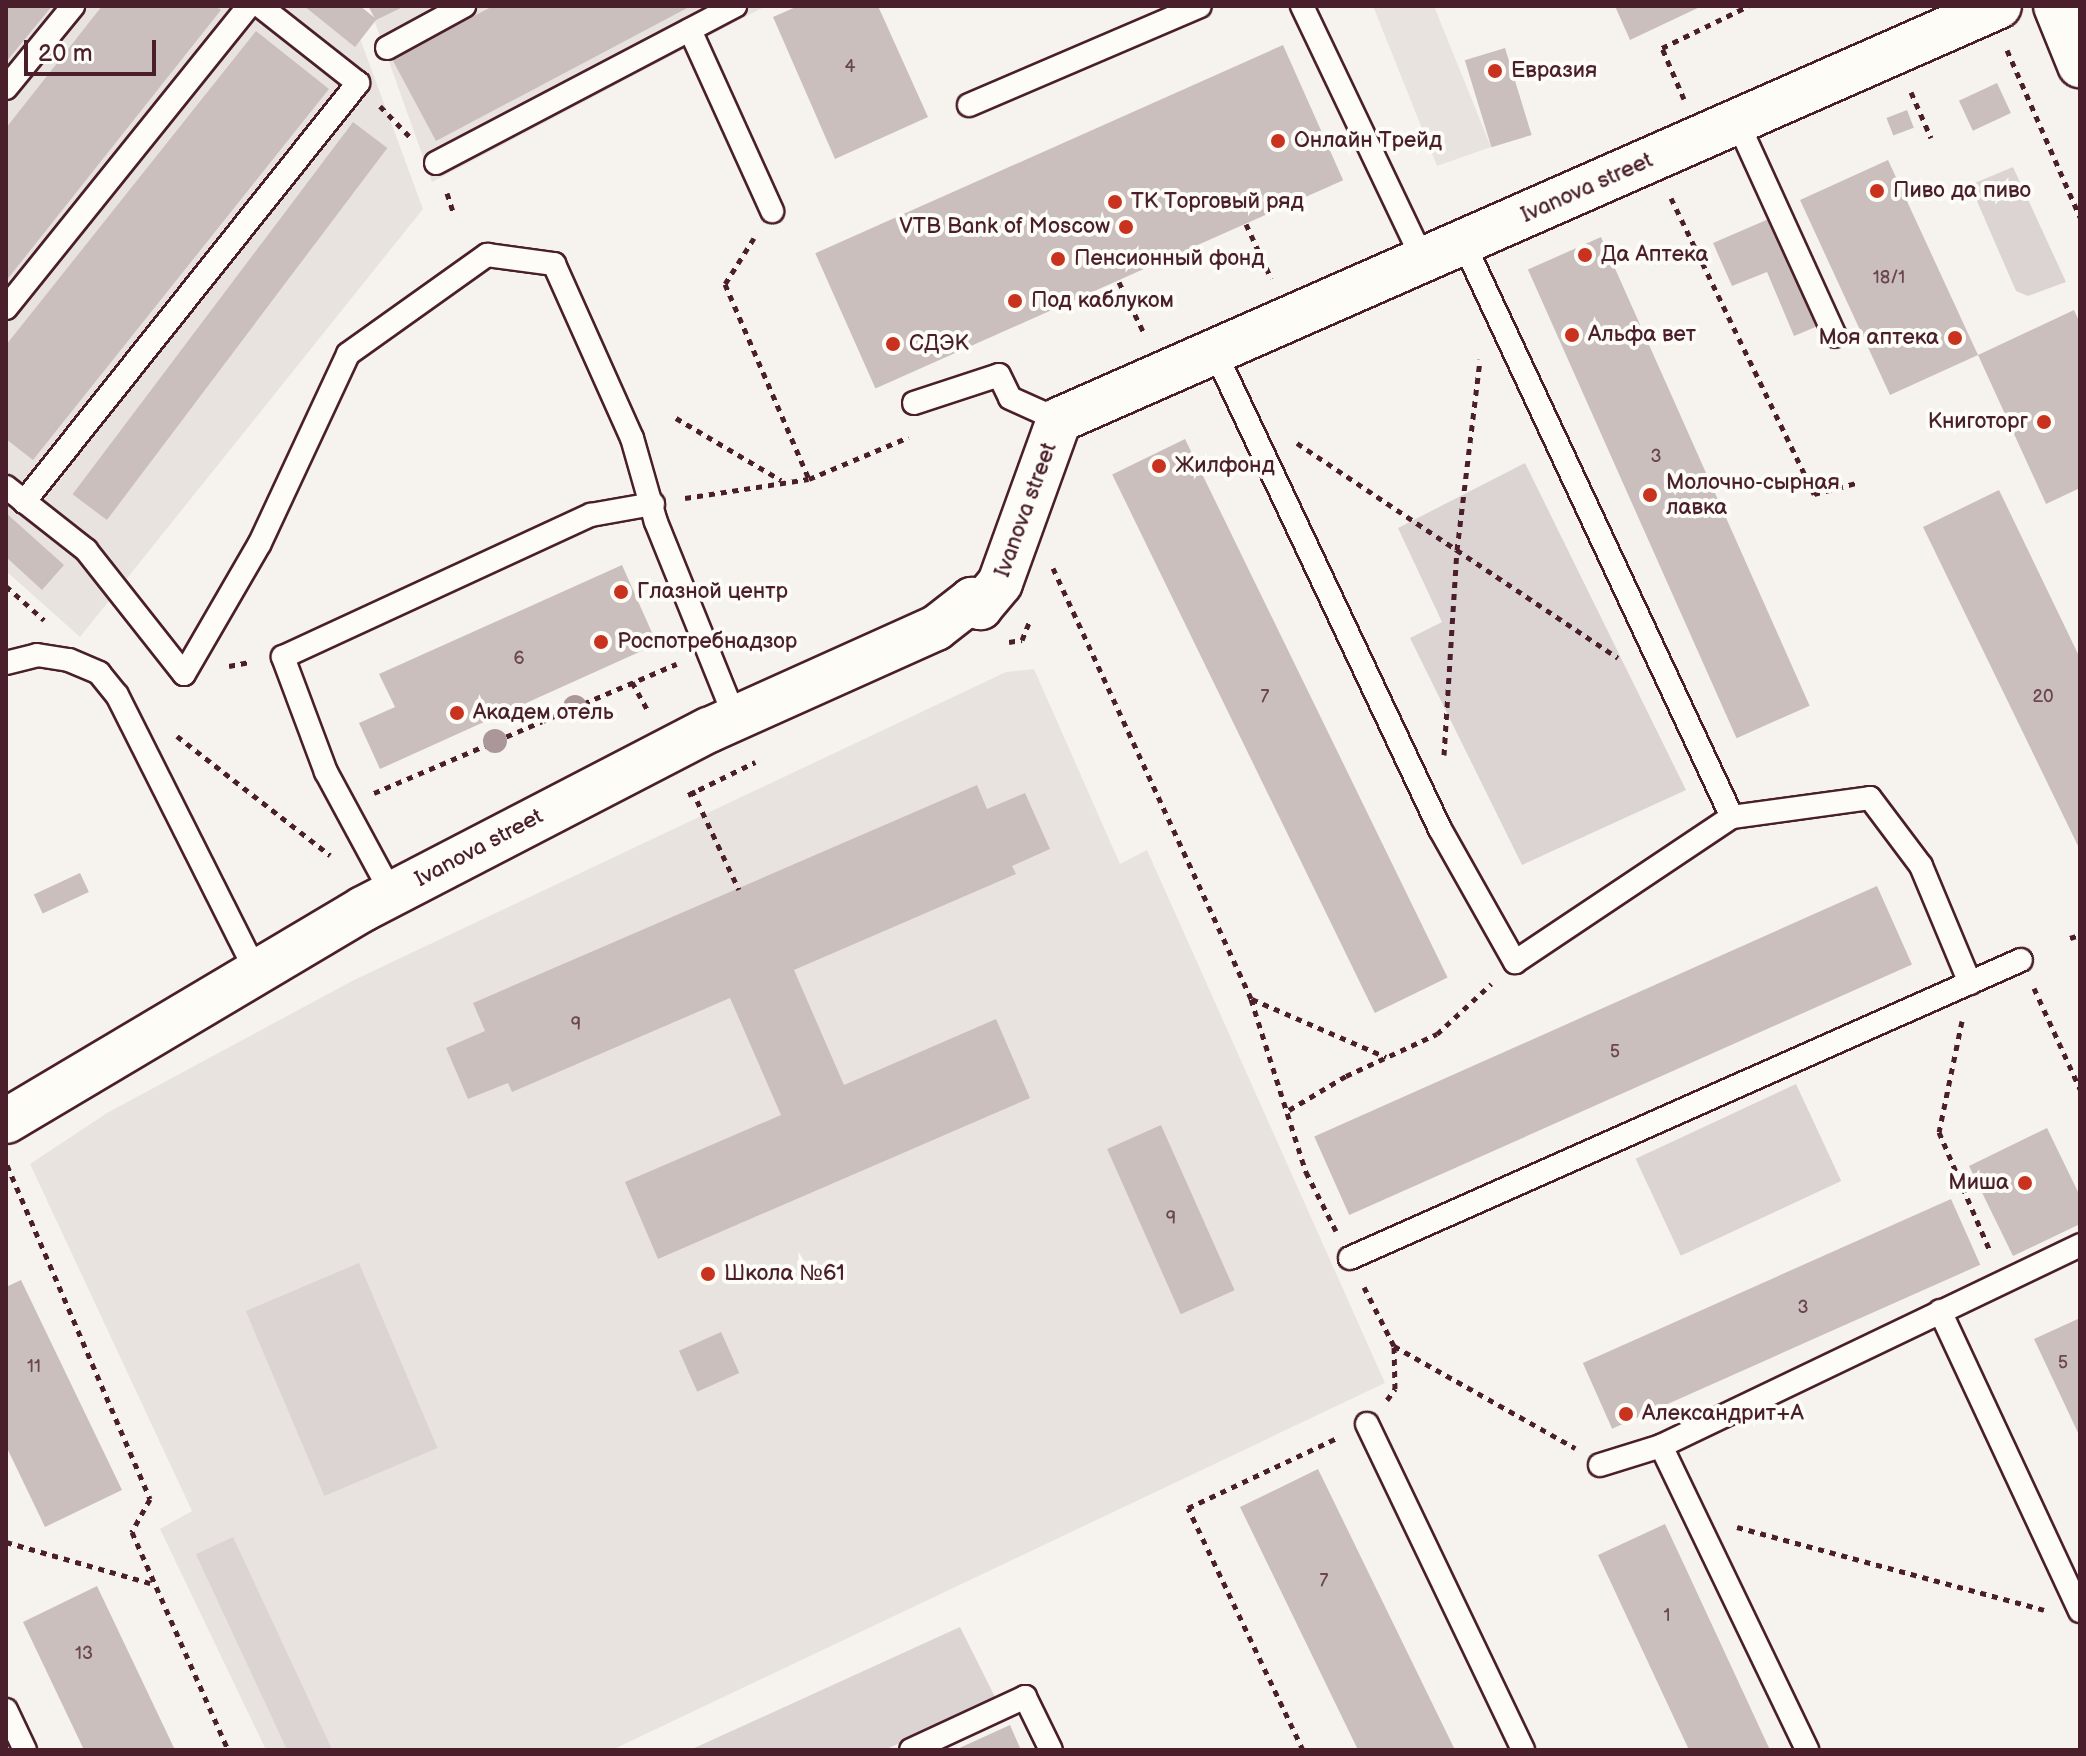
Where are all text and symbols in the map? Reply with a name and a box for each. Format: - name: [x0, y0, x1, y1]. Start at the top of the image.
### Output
- scale bar: [28, 24, 160, 74]
- text: 20 m: [38, 39, 93, 68]
- house number: 4: [845, 56, 855, 78]
- place label: Евразия: [1511, 58, 1597, 84]
- marker: Евразия: [1486, 62, 1504, 80]
- place label: Онлайн Трейд: [1294, 128, 1442, 154]
- marker: Онлайн Трейд: [1269, 132, 1287, 150]
- street label: Ivanova street: [1517, 147, 1657, 229]
- place label: Пиво да пиво: [1893, 178, 2031, 204]
- marker: Пиво да пиво: [1868, 182, 1886, 200]
- place label: ТК Торговый ряд: [1131, 189, 1304, 215]
- marker: ТК Торговый ряд: [1106, 193, 1124, 211]
- place label: VTB Bank of Moscow: [899, 214, 1110, 240]
- marker: VTB Bank of Moscow: [1117, 218, 1135, 236]
- place label: Да Аптека: [1601, 242, 1708, 268]
- place label: Пенсионный фонд: [1074, 246, 1265, 272]
- marker: Да Аптека: [1576, 246, 1594, 264]
- marker: Пенсионный фонд: [1049, 250, 1067, 268]
- house number: 18/1: [1873, 267, 1905, 289]
- place label: Под каблуком: [1031, 288, 1174, 314]
- marker: Под каблуком: [1006, 292, 1024, 310]
- place label: Альфа вет: [1588, 322, 1696, 348]
- place label: Моя аптека: [1818, 325, 1939, 351]
- marker: Альфа вет: [1563, 326, 1581, 344]
- marker: Моя аптека: [1946, 329, 1964, 347]
- place label: СДЭК: [909, 331, 969, 357]
- marker: СДЭК: [884, 335, 902, 353]
- place label: Книготорг: [1928, 409, 2028, 435]
- marker: Книготорг: [2035, 413, 2053, 431]
- street label: Ivanova street: [989, 439, 1063, 581]
- house number: 3: [1650, 446, 1662, 468]
- place label: Жилфонд: [1175, 453, 1275, 479]
- marker: Жилфонд: [1150, 457, 1168, 475]
- place label: Молочно-сырная лавка: [1666, 469, 1840, 520]
- marker: Молочно-сырная лавка: [1641, 486, 1659, 504]
- place label: Глазной центр: [637, 579, 788, 605]
- marker: Глазной центр: [612, 583, 630, 601]
- place label: Роспотребнадзор: [617, 629, 797, 655]
- marker: Роспотребнадзор: [592, 633, 610, 651]
- house number: 6: [514, 648, 524, 670]
- house number: 7: [1261, 686, 1269, 708]
- house number: 20: [2032, 686, 2054, 708]
- place label: Академ отель: [473, 700, 614, 726]
- marker: Академ отель: [448, 704, 466, 722]
- street label: Ivanova street: [411, 803, 547, 893]
- house number: 9: [571, 1014, 581, 1036]
- house number: 5: [1610, 1041, 1620, 1063]
- place label: Миша: [1948, 1170, 2009, 1196]
- marker: Миша: [2016, 1174, 2034, 1192]
- house number: 9: [1166, 1208, 1176, 1230]
- place label: Школа №61: [724, 1261, 845, 1287]
- marker: Школа №61: [699, 1265, 717, 1283]
- house number: 3: [1797, 1297, 1809, 1319]
- house number: 5: [2058, 1352, 2068, 1374]
- house number: 11: [27, 1356, 41, 1378]
- place label: Александрит+А: [1642, 1401, 1804, 1427]
- marker: Александрит+А: [1617, 1405, 1635, 1423]
- house number: 7: [1320, 1570, 1328, 1592]
- house number: 1: [1664, 1605, 1670, 1627]
- house number: 13: [75, 1643, 93, 1665]

